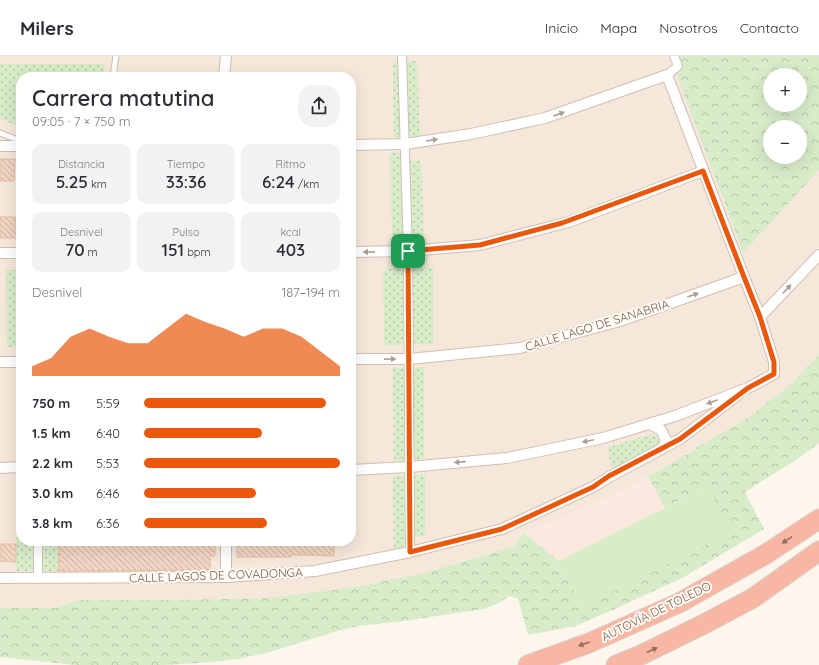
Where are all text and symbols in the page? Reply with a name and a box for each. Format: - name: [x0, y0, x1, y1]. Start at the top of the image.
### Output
- text: Milers: [20, 16, 74, 40]
- text: Inicio: [545, 19, 578, 37]
- text: Mapa: [600, 19, 637, 37]
- text: Nosotros: [659, 19, 718, 37]
- text: Contacto: [740, 19, 799, 37]
- map controls: [763, 68, 807, 164]
- button: +: [763, 68, 807, 112]
- text: Carrera matutina: [32, 84, 214, 112]
- button: share: [298, 85, 340, 127]
- one-way arrow: [553, 110, 565, 116]
- text: 09:05 · 7 × 750 m: [32, 113, 131, 129]
- button: −: [763, 120, 807, 164]
- one-way arrow: [426, 137, 438, 143]
- text: Distancia: [58, 157, 105, 171]
- text: Tiempo: [167, 157, 205, 171]
- text: Ritmo: [276, 157, 306, 171]
- text: 5.25: [56, 171, 88, 192]
- text: 33:36: [166, 171, 206, 192]
- text: 6:24: [262, 171, 295, 192]
- text: km: [88, 177, 107, 191]
- text: /km: [295, 177, 319, 191]
- text: Desnivel: [60, 225, 103, 239]
- text: Pulso: [172, 225, 200, 239]
- text: kcal: [280, 225, 301, 239]
- pin: [391, 234, 425, 268]
- text: 70: [65, 239, 85, 260]
- text: 151: [161, 239, 184, 260]
- text: 403: [276, 239, 305, 260]
- icon: arrive: [397, 240, 419, 262]
- text: m: [85, 245, 98, 259]
- text: bpm: [184, 245, 211, 259]
- one-way arrow: [363, 248, 375, 255]
- text: Desnivel: [32, 284, 82, 300]
- text: 187–194 m: [282, 284, 340, 300]
- one-way arrow: [782, 284, 792, 294]
- one-way arrow: [688, 292, 700, 298]
- street label: CALLE LAGO DE SANABRIA: [523, 296, 671, 354]
- one-way arrow: [384, 356, 397, 362]
- text: 750 m: [32, 395, 70, 411]
- text: 5:59: [96, 395, 120, 411]
- one-way arrow: [705, 400, 717, 406]
- text: 1.5 km: [32, 425, 71, 441]
- text: 6:40: [96, 425, 120, 441]
- one-way arrow: [582, 439, 594, 445]
- text: 2.2 km: [32, 455, 73, 471]
- text: 5:53: [96, 455, 119, 471]
- one-way arrow: [454, 459, 466, 466]
- text: 3.0 km: [32, 485, 73, 501]
- text: 6:46: [96, 485, 119, 501]
- text: 3.8 km: [32, 515, 72, 531]
- text: 6:36: [96, 515, 119, 531]
- one-way arrow: [781, 536, 792, 544]
- street label: CALLE LAGOS DE COVADONGA: [129, 564, 303, 586]
- street label: AUTOVÍA DE TOLEDO: [599, 578, 713, 644]
- one-way arrow: [578, 642, 590, 648]
- one-way arrow: [646, 647, 658, 653]

